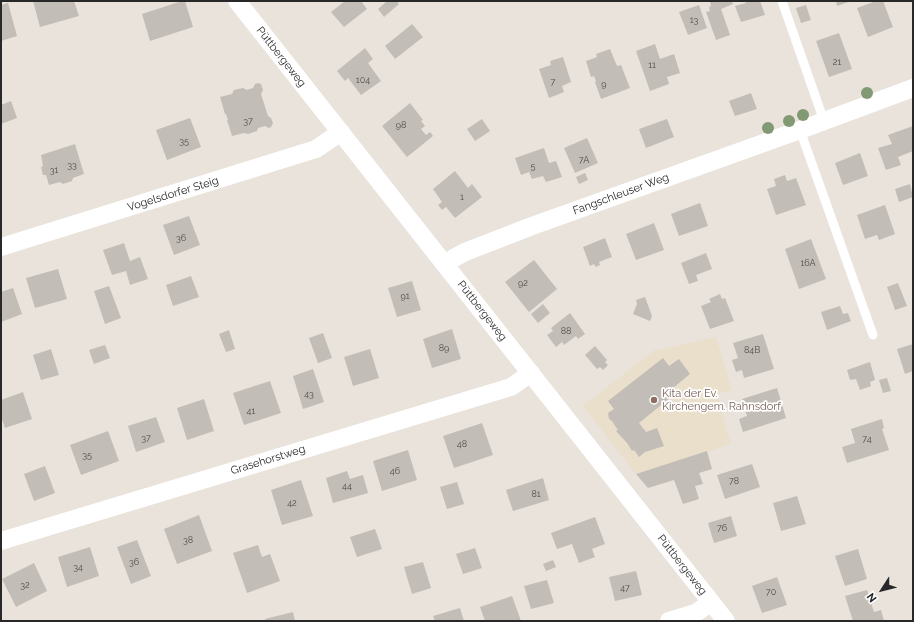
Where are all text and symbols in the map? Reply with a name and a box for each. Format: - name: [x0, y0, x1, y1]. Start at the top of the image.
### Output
- house number: 13: [690, 15, 698, 25]
- street label: Püttbergeweg: [253, 24, 309, 90]
- house number: 21: [833, 57, 841, 67]
- house number: 11: [648, 60, 656, 70]
- house number: 104: [356, 75, 370, 85]
- house number: 7: [551, 77, 555, 87]
- house number: 9: [601, 79, 607, 89]
- house number: 37: [243, 116, 253, 126]
- house number: 98: [396, 120, 406, 130]
- house number: 35: [179, 136, 189, 146]
- house number: 7A: [579, 155, 589, 165]
- house number: 33: [67, 160, 77, 170]
- house number: 5: [531, 161, 535, 171]
- house number: 31: [50, 165, 58, 175]
- street label: Fangschleuser Weg: [571, 170, 671, 218]
- street label: Vogelsdorfer Steig: [126, 174, 220, 214]
- house number: 1: [460, 192, 464, 202]
- house number: 36: [176, 233, 186, 243]
- house number: 16A: [800, 258, 816, 268]
- street label: Püttbergeweg: [454, 278, 510, 344]
- house number: 92: [518, 278, 528, 288]
- house number: 91: [400, 291, 410, 301]
- house number: 88: [561, 326, 571, 336]
- house number: 89: [439, 343, 449, 353]
- house number: 84B: [744, 345, 760, 355]
- place label: Kita der Ev. Kirchengem. Rahnsdorf: [662, 387, 781, 413]
- house number: 43: [304, 389, 314, 399]
- marker: Kita der Ev. Kirchengem. Rahnsdorf: [649, 395, 659, 405]
- house number: 41: [247, 406, 255, 416]
- house number: 37: [141, 433, 151, 443]
- house number: 74: [862, 434, 872, 444]
- house number: 48: [457, 439, 467, 449]
- street label: Grasehorstweg: [229, 442, 307, 478]
- house number: 35: [82, 450, 92, 460]
- house number: 46: [390, 466, 400, 476]
- house number: 78: [729, 476, 739, 486]
- house number: 44: [342, 481, 352, 491]
- house number: 81: [531, 489, 541, 499]
- house number: 42: [287, 498, 297, 508]
- house number: 76: [717, 523, 727, 533]
- street label: Püttbergeweg: [654, 532, 710, 598]
- house number: 38: [183, 535, 193, 545]
- house number: 36: [129, 557, 139, 567]
- house number: 34: [73, 562, 83, 572]
- north arrow: [862, 570, 902, 610]
- house number: 32: [20, 580, 30, 590]
- house number: 47: [620, 583, 630, 593]
- house number: 70: [766, 587, 776, 597]
- text: N: [864, 590, 880, 605]

